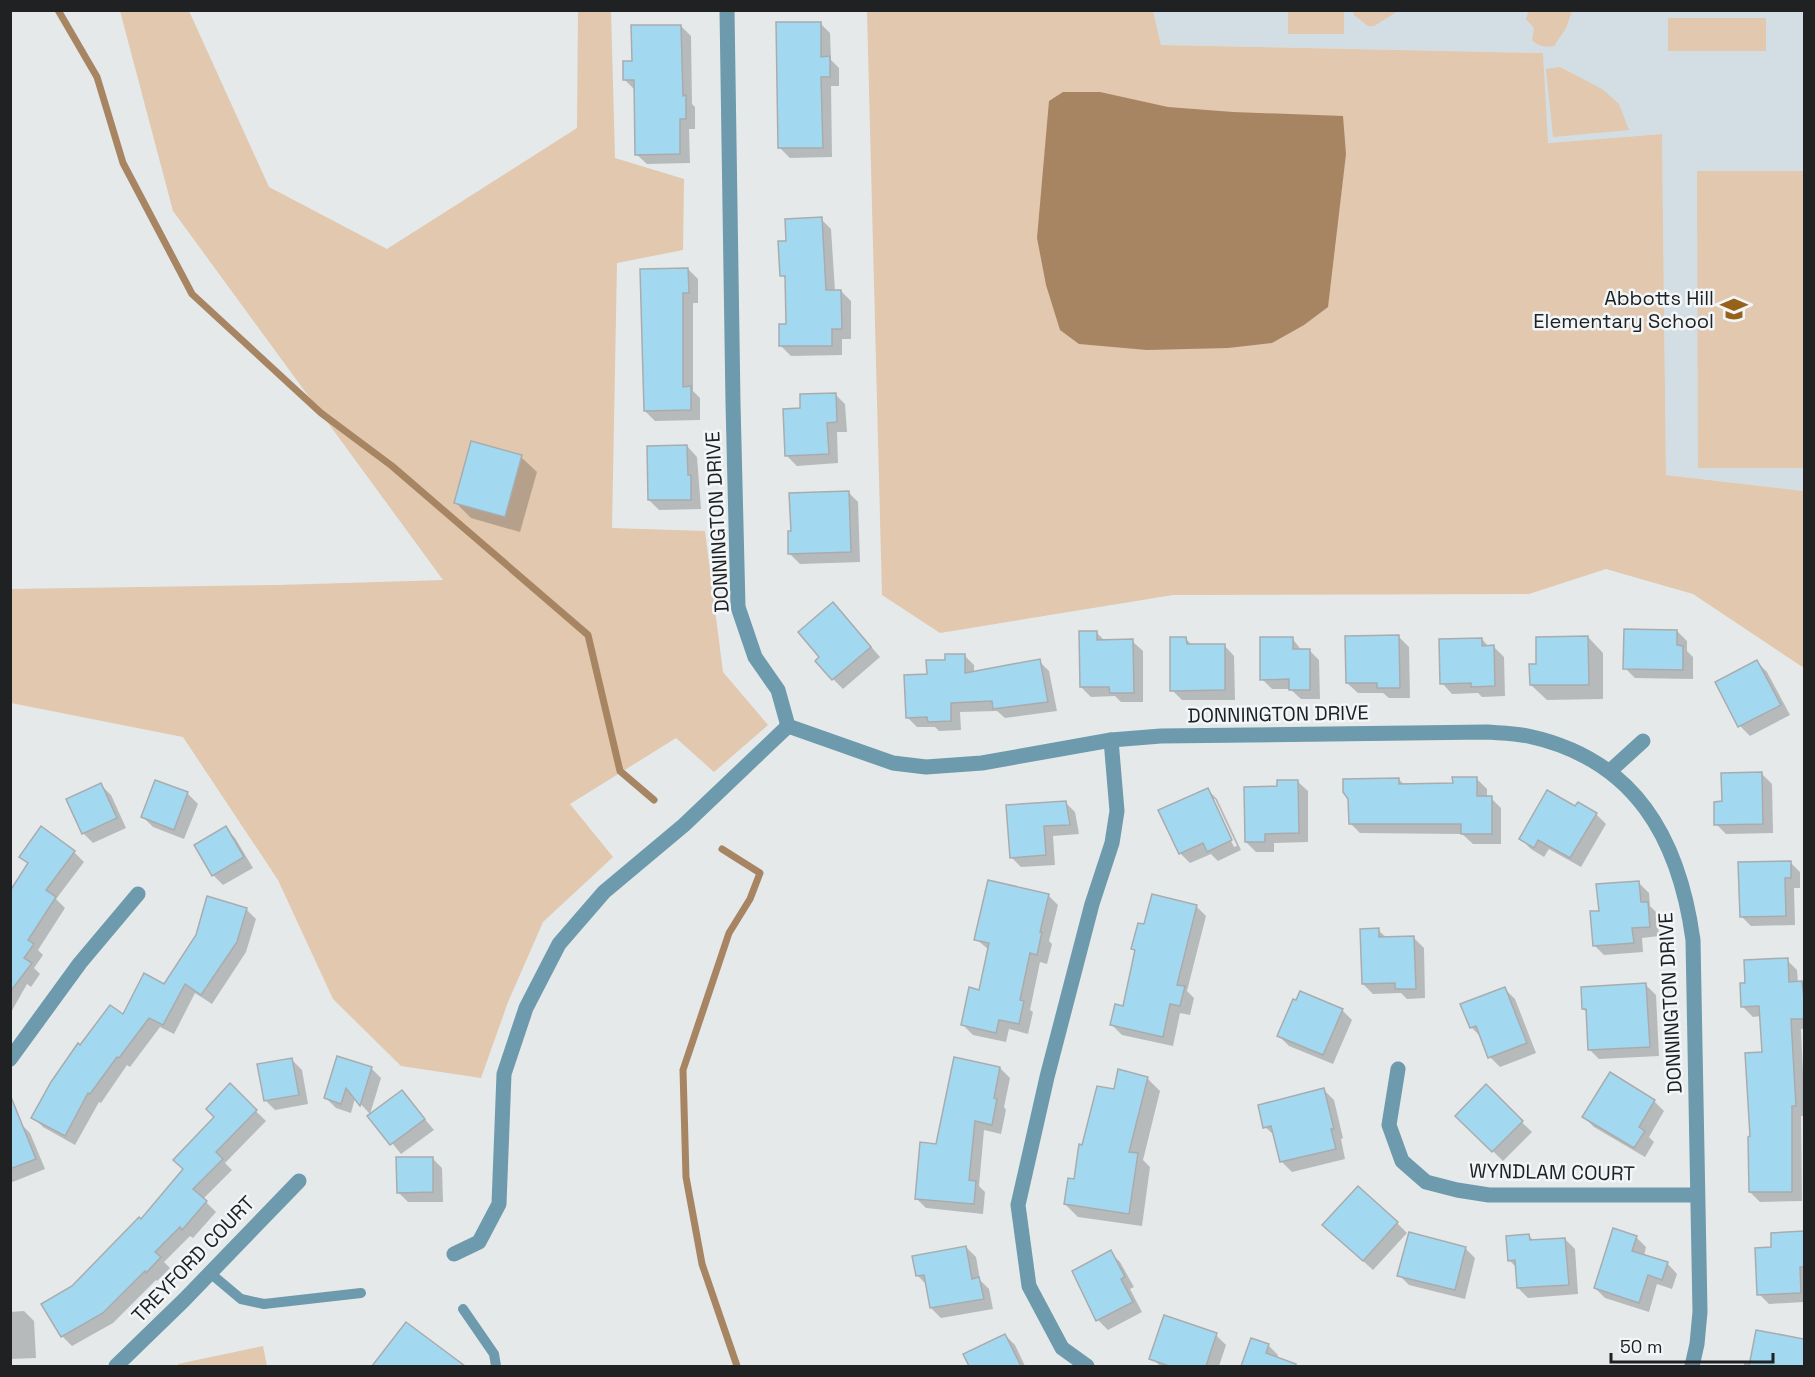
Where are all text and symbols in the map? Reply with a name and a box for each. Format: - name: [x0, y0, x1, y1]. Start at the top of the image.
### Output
- place label: Abbotts Hill Elementary School: [1533, 285, 1714, 334]
- school or university icon: Abbotts Hill Elementary School: [1719, 294, 1749, 324]
- street label: DONNINGTON DRIVE: [699, 431, 735, 613]
- street label: DONNINGTON DRIVE: [1187, 699, 1369, 729]
- street label: DONNINGTON DRIVE: [1652, 912, 1688, 1094]
- street label: WYNDLAM COURT: [1469, 1158, 1635, 1186]
- street label: TREYFORD COURT: [126, 1190, 260, 1328]
- scale bar: [1611, 1326, 1773, 1364]
- text: 50 m: [1620, 1335, 1662, 1358]

